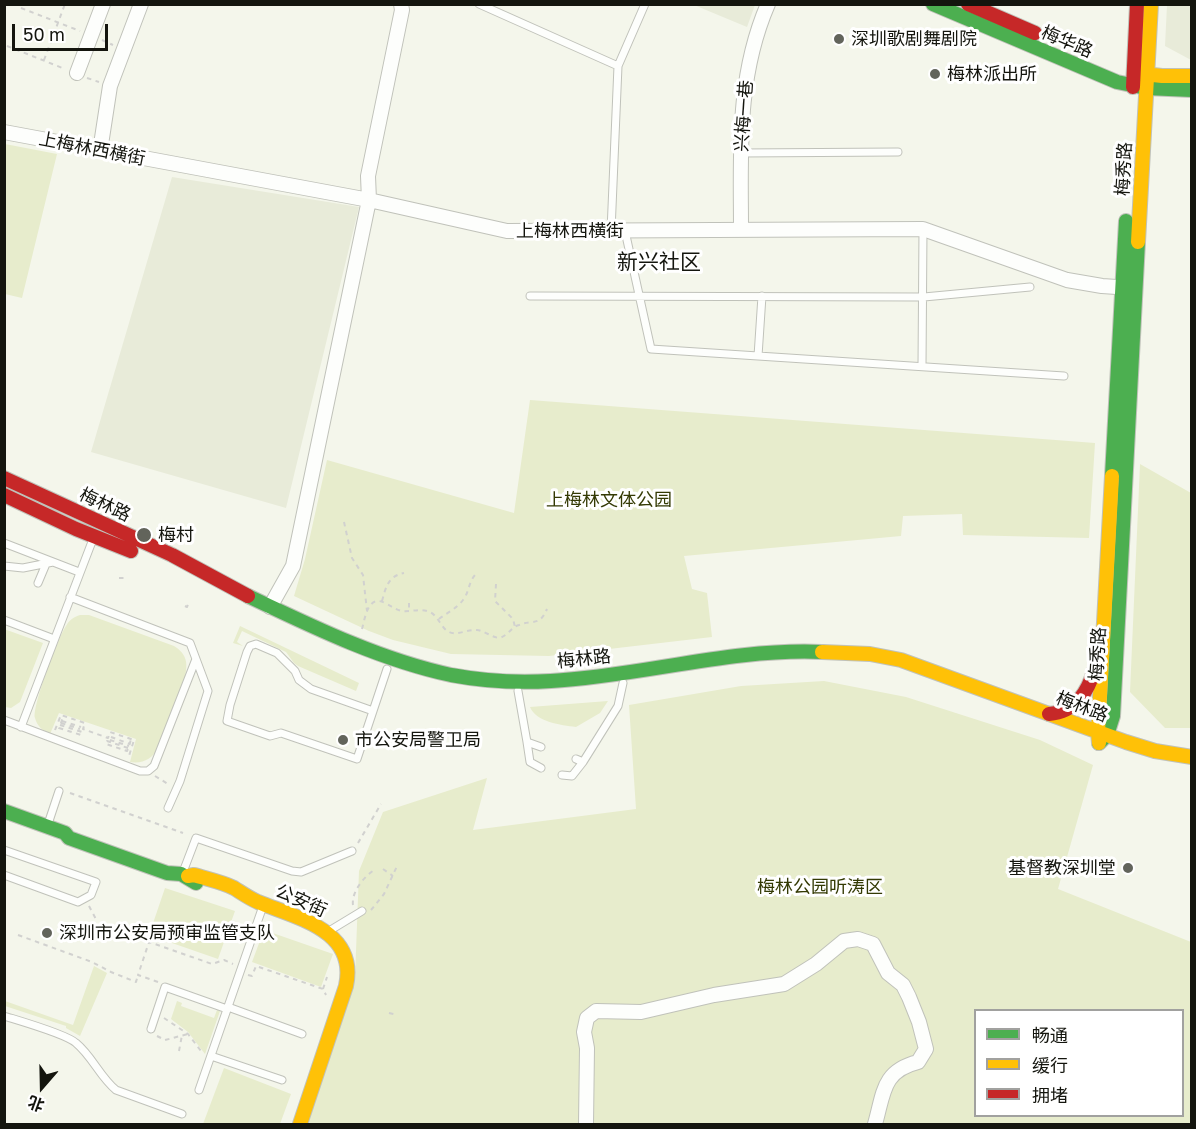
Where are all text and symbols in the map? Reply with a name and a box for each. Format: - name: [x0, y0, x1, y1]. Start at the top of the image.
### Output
- scale bar: [15, 12, 111, 50]
- street label: 梅华路: [1038, 22, 1096, 62]
- text: 50 m: [23, 23, 65, 45]
- place label: 深圳歌剧舞剧院: [851, 28, 977, 50]
- marker: 深圳歌剧舞剧院: [832, 32, 846, 46]
- place label: 梅林派出所: [947, 63, 1037, 85]
- marker: 梅林派出所: [928, 67, 942, 81]
- street label: 兴梅一巷: [731, 79, 757, 153]
- street label: 上梅林西横街: [37, 128, 147, 170]
- street label: 梅秀路: [1112, 141, 1136, 197]
- street label: 上梅林西横街: [516, 220, 624, 242]
- district label: 新兴社区: [617, 249, 701, 275]
- street label: 梅林路: [76, 484, 134, 526]
- park label: 上梅林文体公园: [546, 489, 672, 511]
- place label: 梅村: [158, 524, 194, 546]
- marker: 梅村: [135, 526, 153, 544]
- street label: 梅秀路: [1086, 626, 1110, 682]
- street label: 梅林路: [556, 645, 612, 673]
- street label: 梅林路: [1053, 687, 1111, 727]
- place label: 市公安局警卫局: [355, 729, 481, 751]
- marker: 市公安局警卫局: [336, 733, 350, 747]
- place label: 基督教深圳堂: [1008, 857, 1116, 879]
- marker: 基督教深圳堂: [1121, 861, 1135, 875]
- park label: 梅林公园听涛区: [757, 876, 883, 898]
- street label: 公安街: [272, 880, 330, 922]
- place label: 深圳市公安局预审监管支队: [59, 922, 275, 944]
- marker: 深圳市公安局预审监管支队: [40, 926, 54, 940]
- legend: [974, 1009, 1184, 1117]
- text: 畅通: [1032, 1024, 1068, 1046]
- text: 缓行: [1032, 1054, 1068, 1076]
- north arrow: [12, 1057, 72, 1117]
- text: 拥堵: [1032, 1084, 1068, 1106]
- text: 北: [25, 1092, 47, 1116]

